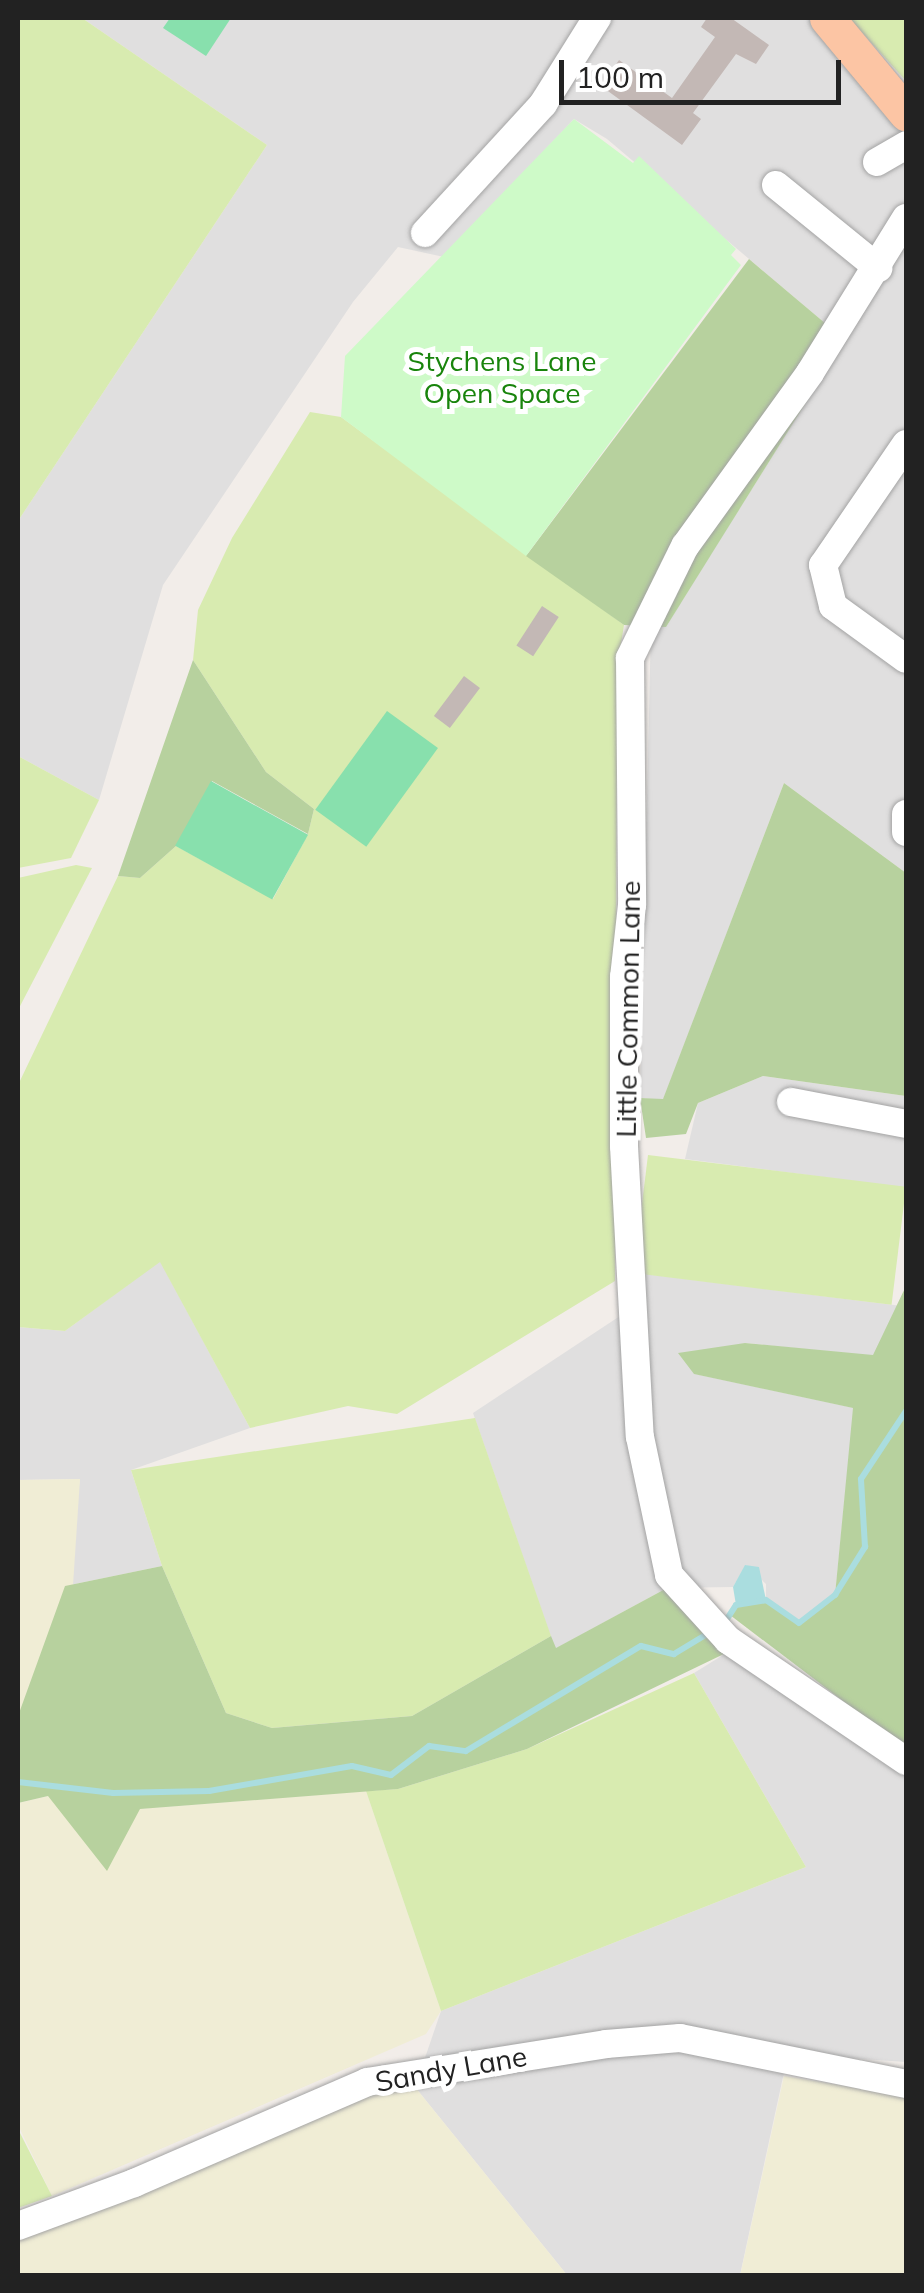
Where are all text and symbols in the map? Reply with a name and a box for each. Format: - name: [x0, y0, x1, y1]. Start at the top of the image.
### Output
- scale bar: [564, 40, 846, 102]
- text: 100 m: [576, 58, 664, 96]
- park label: Stychens Lane Open Space: [408, 344, 596, 410]
- street label: Little Common Lane: [609, 880, 647, 1138]
- street label: Sandy Lane: [373, 2039, 529, 2099]

